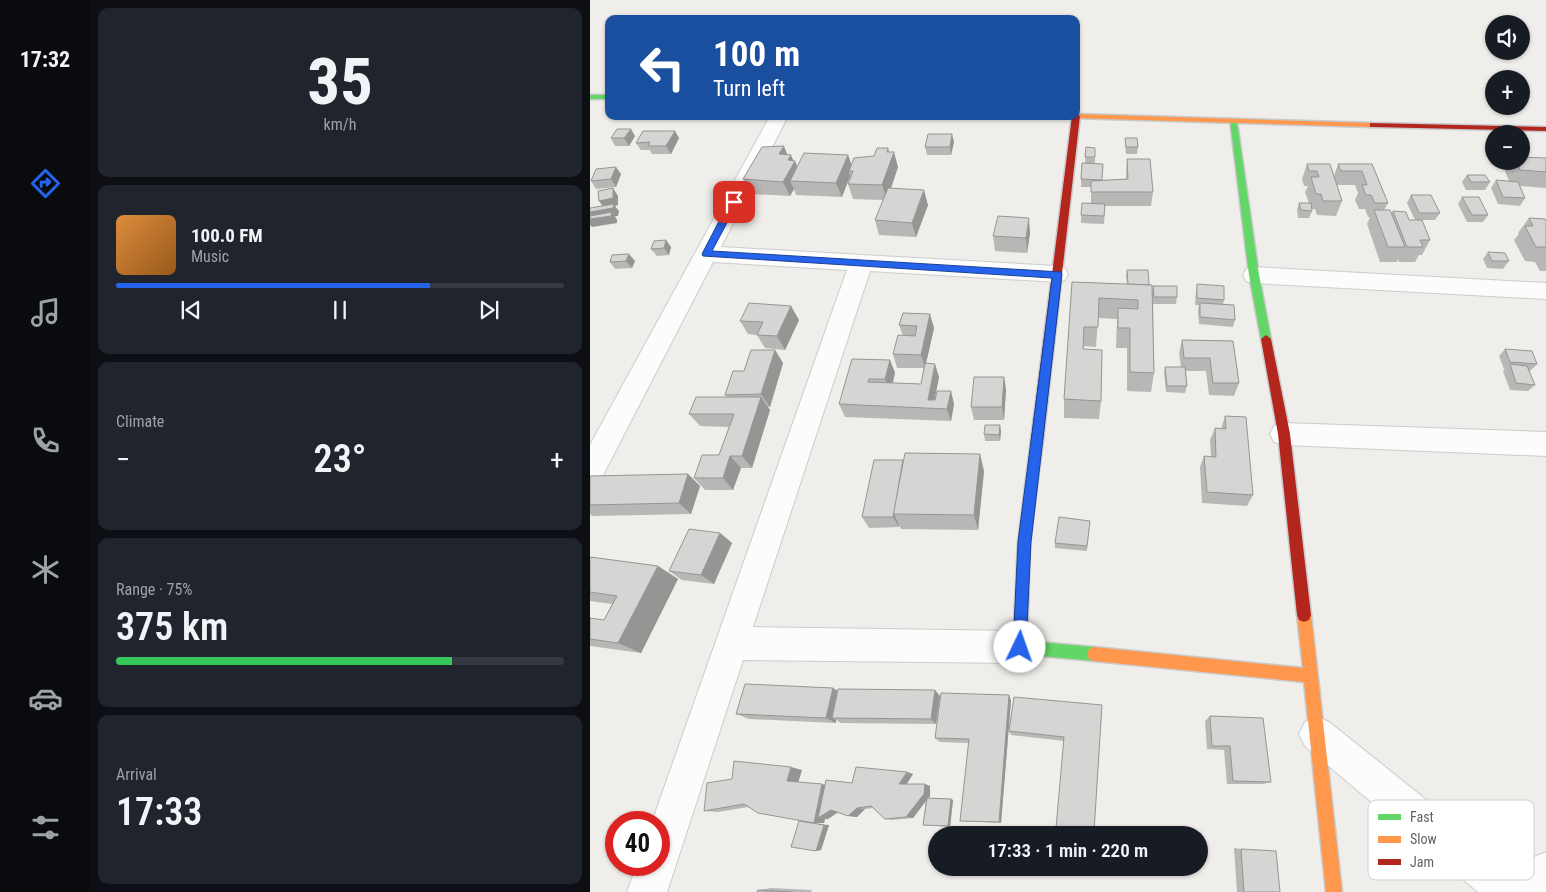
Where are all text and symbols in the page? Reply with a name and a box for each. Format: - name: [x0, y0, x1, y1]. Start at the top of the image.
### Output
- map controls: [1485, 15, 1530, 170]
- button: sound: [1485, 15, 1530, 60]
- text: 100 m: [713, 34, 800, 75]
- icon: left: [630, 35, 695, 100]
- text: 35: [307, 44, 373, 120]
- text: 17:32: [20, 47, 70, 72]
- button: +: [1485, 70, 1530, 115]
- text: Turn left: [713, 76, 785, 101]
- text: km/h: [324, 115, 356, 134]
- button: −: [1485, 125, 1530, 170]
- icon: directions: [28, 166, 63, 201]
- pin: [713, 181, 755, 223]
- icon: arrive: [720, 188, 748, 216]
- text: 100.0 FM: [191, 224, 263, 247]
- text: Music: [191, 247, 229, 266]
- icon: music: [28, 295, 63, 330]
- icon: previous: [177, 296, 205, 324]
- icon: pause: [326, 296, 354, 324]
- icon: next: [475, 296, 503, 324]
- text: Climate: [116, 412, 164, 431]
- icon: phone: [28, 423, 63, 458]
- text: 23°: [314, 437, 366, 481]
- text: −: [116, 443, 130, 476]
- text: +: [550, 443, 564, 476]
- icon: climate: [28, 552, 63, 587]
- text: Range · 75%: [116, 580, 192, 599]
- text: 375 km: [116, 605, 228, 649]
- position arrow: [993, 620, 1045, 672]
- icon: car: [28, 681, 63, 716]
- text: Arrival: [116, 765, 157, 784]
- text: 17:33: [116, 790, 202, 834]
- legend: [1368, 800, 1534, 880]
- text: Fast: [1410, 809, 1434, 825]
- icon: filters: [28, 810, 63, 845]
- speed limit sign: 40: [605, 811, 670, 876]
- text: Slow: [1410, 831, 1437, 847]
- text: 17:33 · 1 min · 220 m: [988, 839, 1148, 862]
- text: Jam: [1410, 854, 1434, 870]

